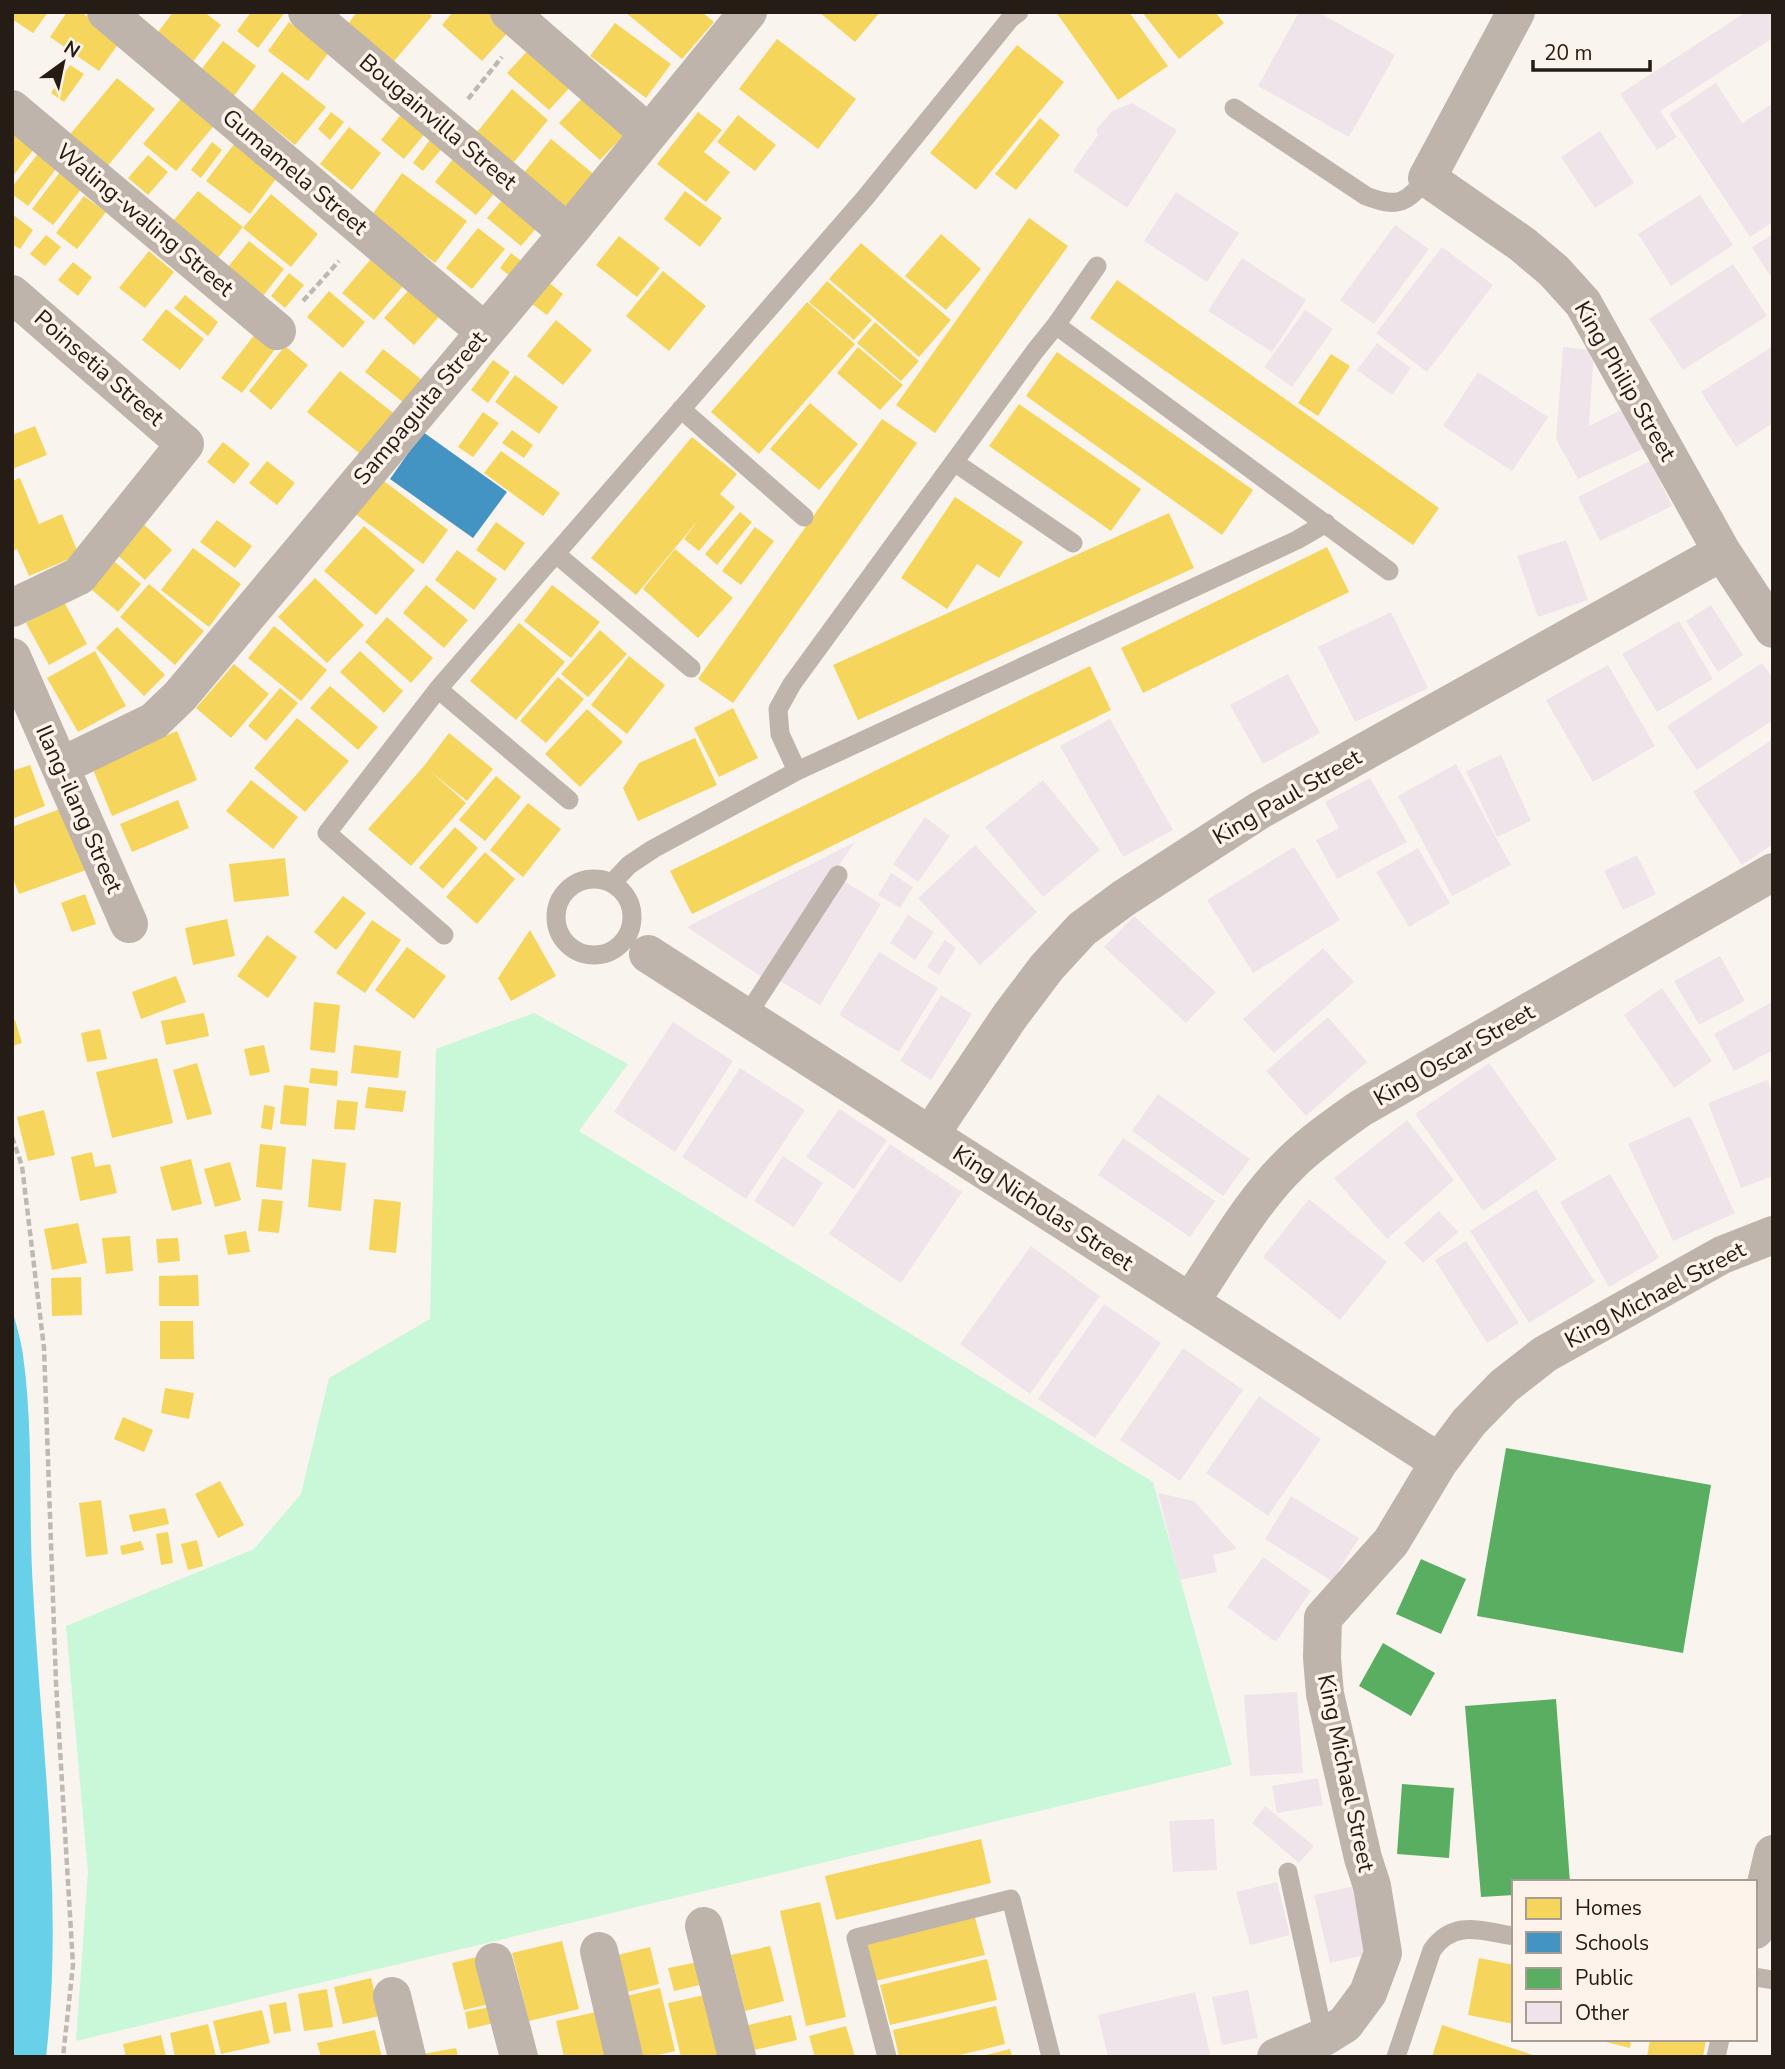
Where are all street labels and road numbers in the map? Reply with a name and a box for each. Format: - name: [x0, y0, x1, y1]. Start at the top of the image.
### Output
- street label: Bougainvilla Street: [353, 47, 524, 198]
- street label: Gumamela Street: [216, 102, 375, 243]
- street label: Waling-waling Street: [50, 137, 241, 304]
- street label: King Philip Street: [1567, 296, 1684, 467]
- street label: Poinsetia Street: [27, 303, 171, 434]
- street label: Sampaguita Street: [346, 324, 494, 492]
- street label: Ilang-ilang Street: [28, 720, 130, 899]
- street label: King Paul Street: [1207, 741, 1368, 852]
- street label: King Oscar Street: [1368, 996, 1541, 1114]
- street label: King Nicholas Street: [947, 1138, 1140, 1279]
- street label: King Michael Street: [1559, 1234, 1752, 1356]
- street label: King Michael Street: [1310, 1672, 1382, 1875]

